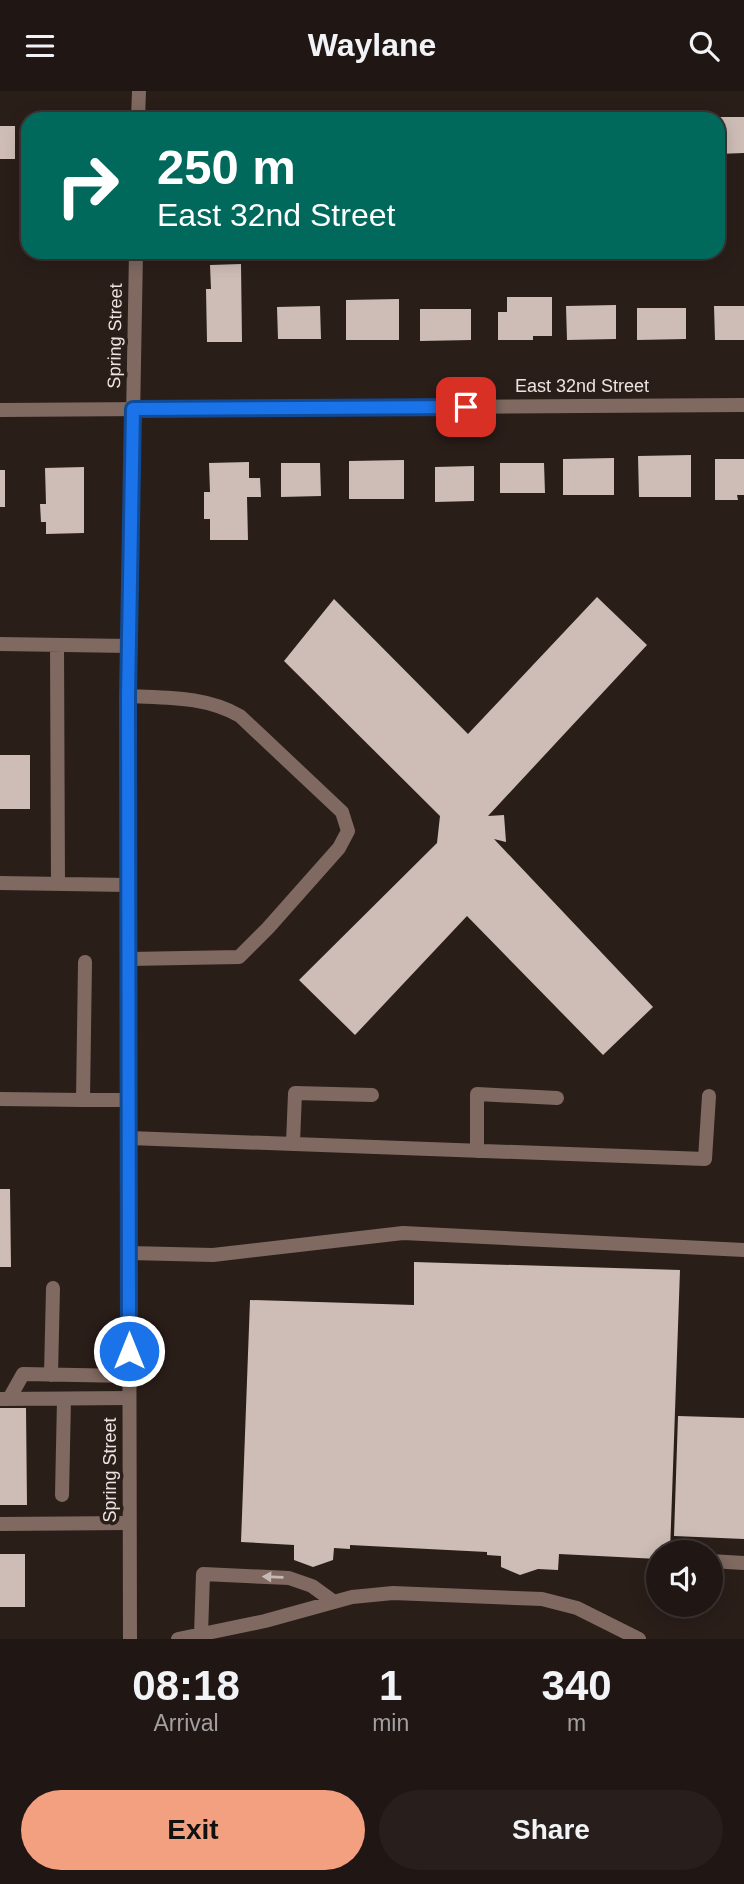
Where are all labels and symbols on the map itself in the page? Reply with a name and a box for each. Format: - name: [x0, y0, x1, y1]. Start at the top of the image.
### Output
- street label: Spring Street: [104, 283, 126, 389]
- street label: East 32nd Street: [515, 376, 649, 396]
- pin: [436, 377, 496, 437]
- position arrow: [92, 1314, 166, 1388]
- street label: Spring Street: [100, 1417, 120, 1523]
- one-way arrow: [261, 1572, 283, 1583]

